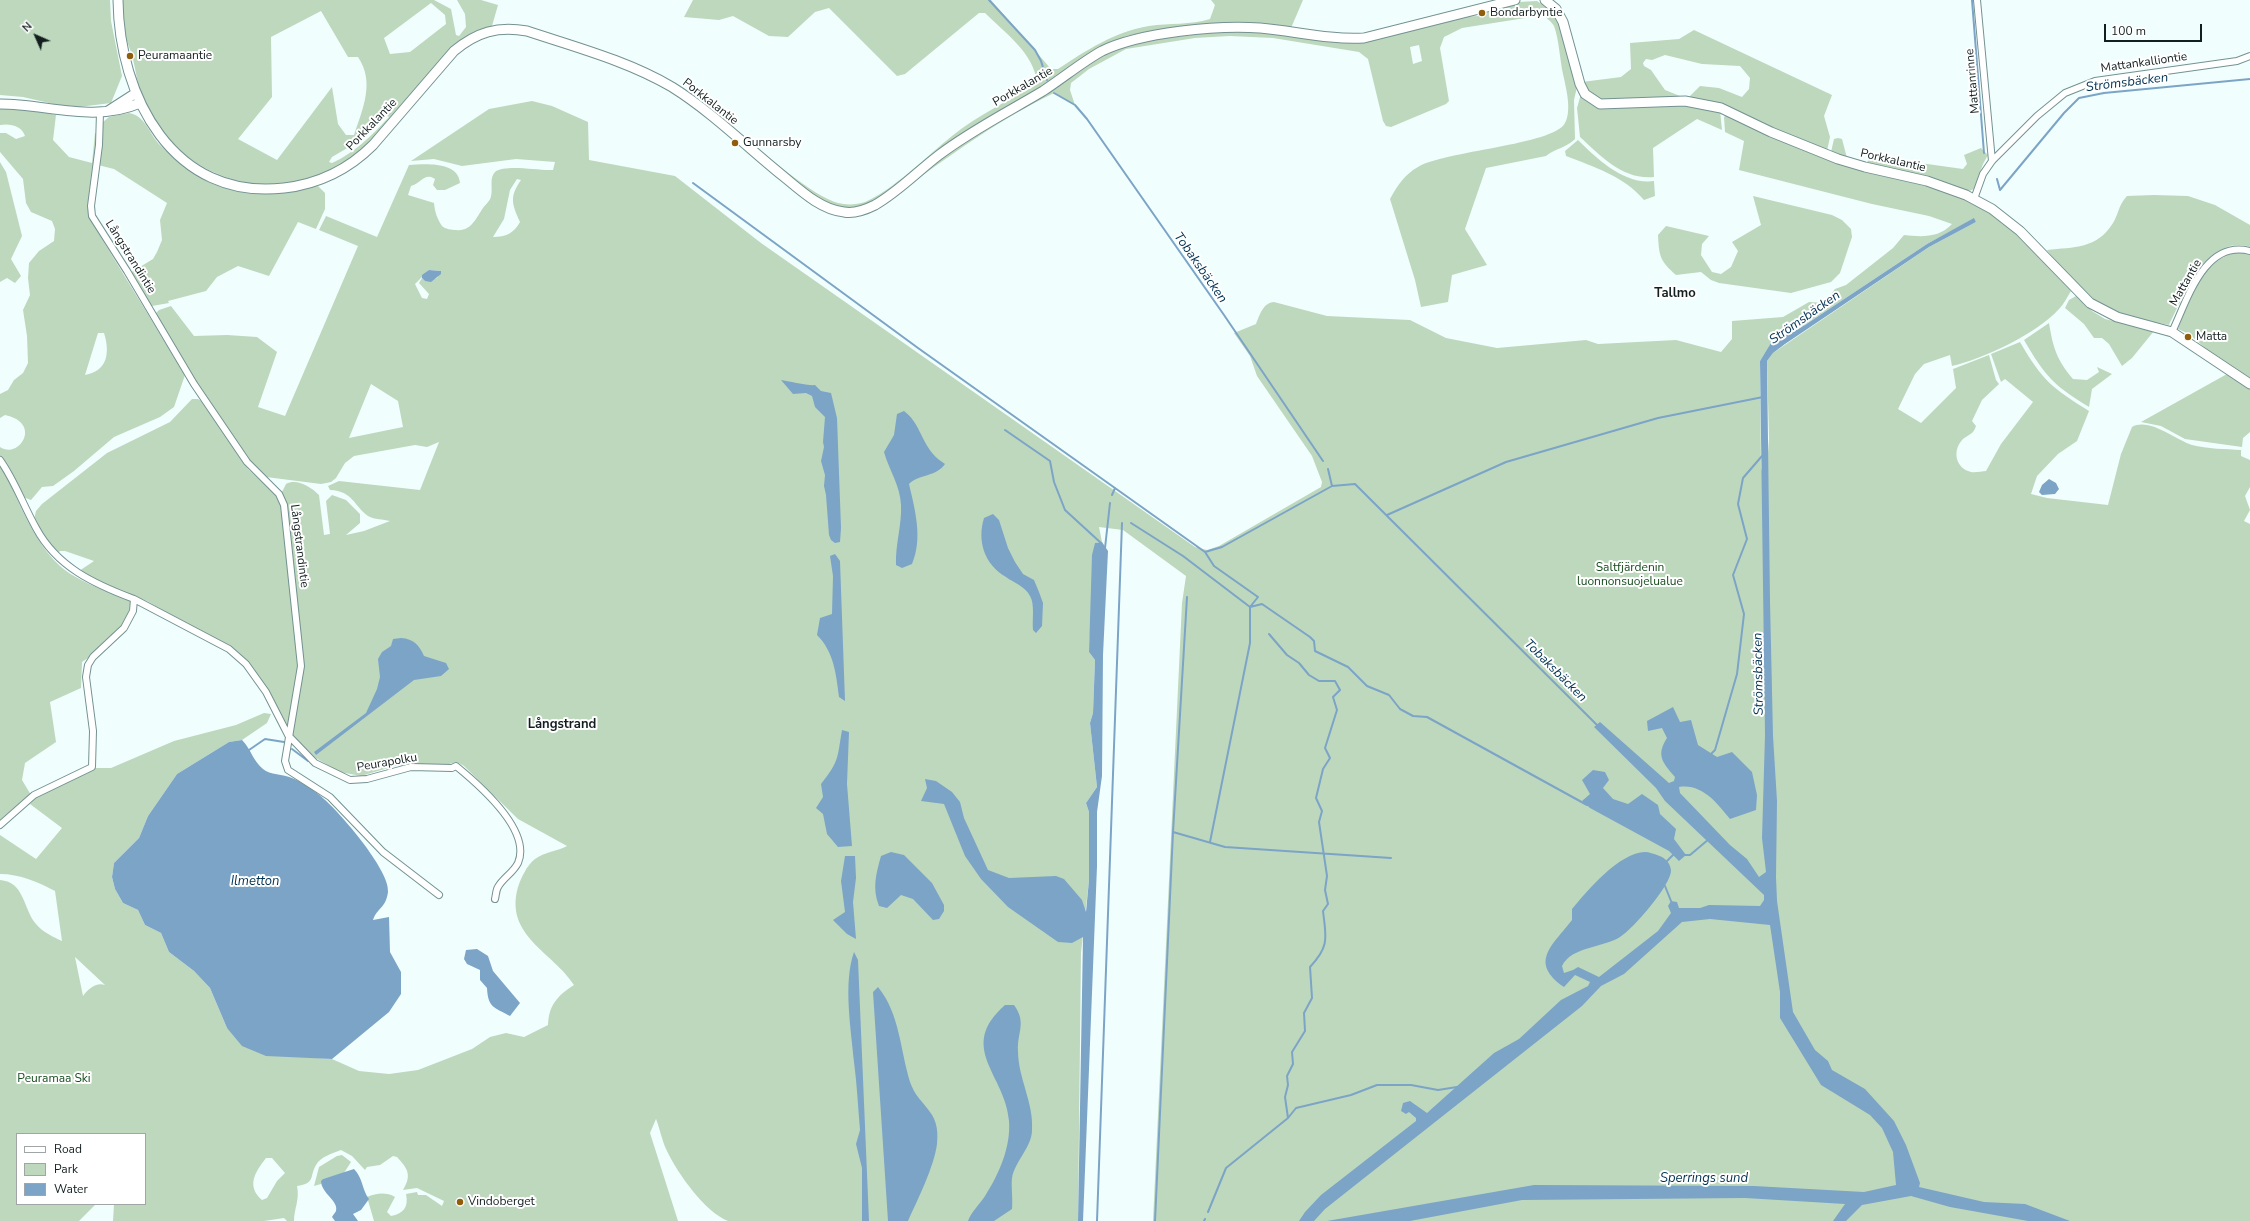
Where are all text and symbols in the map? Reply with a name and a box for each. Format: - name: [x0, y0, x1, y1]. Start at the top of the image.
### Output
- place label: Bondarbyntie: [1490, 6, 1563, 20]
- marker: Bondarbyntie: [1477, 8, 1487, 18]
- north arrow: [16, 16, 56, 56]
- scale bar: [2106, 16, 2204, 42]
- text: N: [19, 19, 35, 35]
- text: 100 m: [2111, 23, 2146, 39]
- street label: Mattanrinne: [1963, 48, 1983, 114]
- place label: Peuramaantie: [138, 49, 212, 63]
- street label: Mattankalliontie: [2100, 50, 2188, 76]
- marker: Peuramaantie: [125, 51, 135, 61]
- street label: Porkkalantie: [991, 64, 1055, 110]
- water label: Strömsbäcken: [2085, 70, 2169, 96]
- street label: Porkkalantie: [679, 76, 741, 128]
- street label: Porkkalantie: [344, 96, 400, 154]
- place label: Gunnarsby: [743, 136, 802, 150]
- marker: Gunnarsby: [730, 138, 740, 148]
- street label: Porkkalantie: [1859, 146, 1927, 176]
- street label: Långstrandintie: [102, 218, 158, 296]
- water label: Tobaksbäcken: [1170, 230, 1230, 306]
- street label: Mattantie: [2167, 257, 2205, 309]
- district label: Tallmo: [1654, 286, 1696, 302]
- water label: Strömsbäcken: [1767, 288, 1843, 348]
- place label: Matta: [2196, 330, 2227, 344]
- marker: Matta: [2183, 332, 2193, 342]
- street label: Långstrandintie: [287, 503, 311, 589]
- park label: Saltfjärdenin luonnonsuojelualue: [1577, 561, 1683, 589]
- water label: Strömsbäcken: [1750, 632, 1768, 716]
- water label: Tobaksbäcken: [1520, 636, 1590, 706]
- district label: Långstrand: [528, 717, 596, 733]
- street label: Peurapolku: [356, 751, 418, 775]
- water label: Ilmetton: [231, 874, 279, 890]
- park label: Peuramaa Ski: [17, 1072, 91, 1086]
- legend: [16, 1133, 146, 1205]
- text: Road: [54, 1141, 82, 1157]
- text: Park: [54, 1161, 78, 1177]
- water label: Sperrings sund: [1660, 1171, 1748, 1187]
- text: Water: [54, 1181, 88, 1197]
- place label: Vindoberget: [468, 1195, 535, 1209]
- marker: Vindoberget: [455, 1197, 465, 1207]

